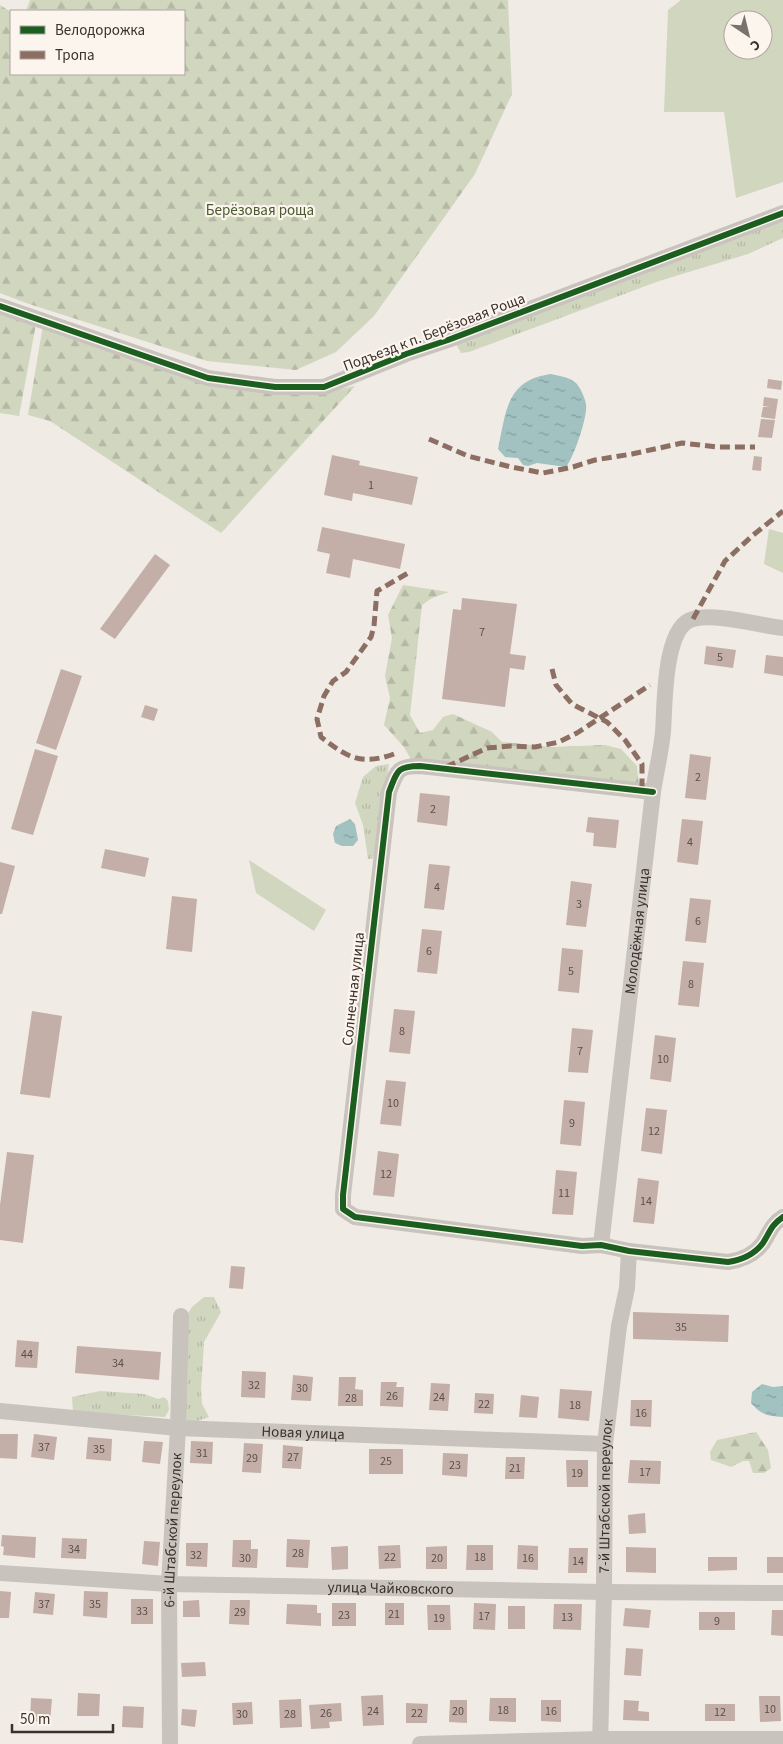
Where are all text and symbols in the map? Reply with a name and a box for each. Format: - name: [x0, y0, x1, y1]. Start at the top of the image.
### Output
- legend: [10, 10, 185, 75]
- north arrow: [723, 10, 773, 60]
- text: Велодорожка: [55, 20, 145, 41]
- text: С: [746, 34, 764, 55]
- text: Тропа: [55, 45, 95, 66]
- park label: Берёзовая роща: [206, 200, 314, 221]
- street label: Подъезд к п. Берёзовая Роща: [340, 288, 528, 377]
- house number: 1: [368, 477, 374, 494]
- house number: 7: [479, 624, 485, 641]
- house number: 5: [717, 649, 723, 666]
- house number: 2: [695, 769, 701, 786]
- house number: 2: [430, 801, 436, 818]
- house number: 4: [687, 834, 693, 851]
- street label: Молодёжная улица: [620, 867, 655, 995]
- house number: 4: [434, 879, 440, 896]
- house number: 3: [576, 896, 582, 913]
- house number: 6: [695, 913, 701, 930]
- street label: Солнечная улица: [337, 931, 370, 1047]
- house number: 6: [426, 943, 432, 960]
- house number: 5: [568, 963, 574, 980]
- house number: 8: [688, 976, 694, 993]
- house number: 8: [399, 1023, 405, 1040]
- house number: 7: [577, 1043, 583, 1060]
- house number: 10: [657, 1051, 669, 1068]
- house number: 10: [387, 1095, 399, 1112]
- house number: 9: [569, 1115, 575, 1132]
- house number: 12: [648, 1123, 660, 1140]
- house number: 12: [380, 1166, 392, 1183]
- house number: 11: [558, 1185, 570, 1202]
- house number: 14: [640, 1193, 652, 1210]
- house number: 35: [675, 1319, 687, 1336]
- house number: 44: [21, 1346, 33, 1363]
- house number: 34: [112, 1355, 124, 1372]
- house number: 32: [248, 1377, 260, 1394]
- house number: 30: [296, 1380, 308, 1397]
- house number: 26: [386, 1388, 398, 1405]
- house number: 24: [433, 1389, 445, 1406]
- house number: 28: [345, 1390, 357, 1407]
- house number: 22: [478, 1396, 490, 1413]
- house number: 18: [569, 1397, 581, 1414]
- house number: 16: [635, 1405, 647, 1422]
- street label: 7-й Штабской переулок: [594, 1417, 619, 1574]
- street label: Новая улица: [261, 1421, 345, 1445]
- house number: 37: [38, 1439, 50, 1456]
- house number: 35: [93, 1441, 105, 1458]
- house number: 31: [196, 1445, 208, 1462]
- house number: 27: [287, 1449, 299, 1466]
- house number: 29: [246, 1450, 258, 1467]
- street label: 6-й Штабской переулок: [159, 1452, 188, 1607]
- house number: 25: [380, 1453, 392, 1470]
- house number: 23: [449, 1457, 461, 1474]
- house number: 21: [509, 1460, 521, 1477]
- house number: 17: [639, 1464, 651, 1481]
- house number: 19: [571, 1465, 583, 1482]
- house number: 34: [68, 1541, 80, 1558]
- house number: 28: [292, 1545, 304, 1562]
- house number: 32: [190, 1547, 202, 1564]
- house number: 22: [384, 1549, 396, 1566]
- house number: 18: [474, 1549, 486, 1566]
- house number: 30: [239, 1550, 251, 1567]
- house number: 20: [431, 1550, 443, 1567]
- house number: 16: [522, 1550, 534, 1567]
- house number: 14: [572, 1553, 584, 1570]
- street label: улица Чайковского: [327, 1577, 454, 1600]
- house number: 37: [38, 1596, 50, 1613]
- house number: 35: [89, 1596, 101, 1613]
- house number: 33: [136, 1603, 148, 1620]
- house number: 29: [234, 1604, 246, 1621]
- house number: 21: [388, 1606, 400, 1623]
- house number: 23: [338, 1607, 350, 1624]
- house number: 17: [478, 1608, 490, 1625]
- house number: 13: [561, 1609, 573, 1626]
- house number: 19: [433, 1610, 445, 1627]
- house number: 9: [714, 1613, 720, 1630]
- house number: 10: [764, 1701, 776, 1718]
- scale bar: [12, 1702, 114, 1734]
- house number: 18: [497, 1702, 509, 1719]
- house number: 24: [367, 1703, 379, 1720]
- house number: 20: [452, 1703, 464, 1720]
- house number: 16: [545, 1703, 557, 1720]
- house number: 12: [714, 1704, 726, 1721]
- house number: 26: [320, 1705, 332, 1722]
- house number: 22: [411, 1705, 423, 1722]
- house number: 30: [236, 1706, 248, 1723]
- house number: 28: [284, 1706, 296, 1723]
- text: 50 m: [20, 1709, 50, 1730]

